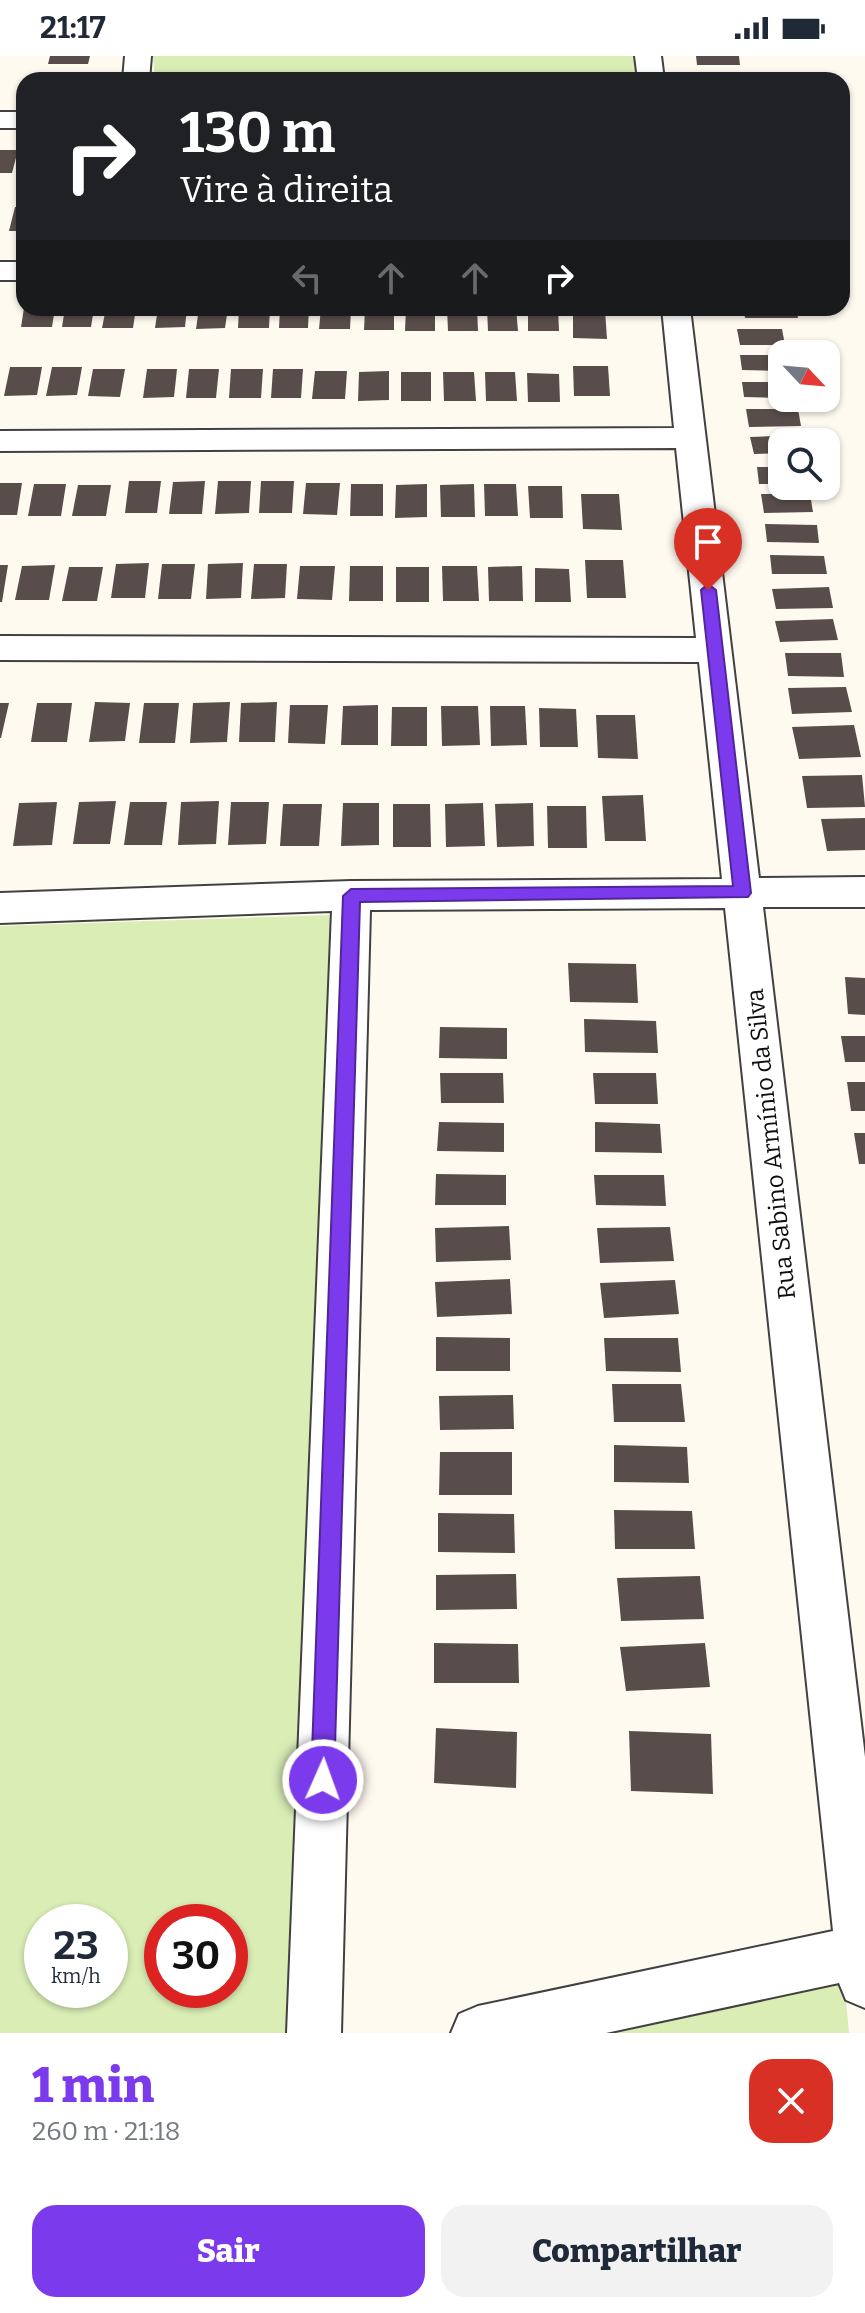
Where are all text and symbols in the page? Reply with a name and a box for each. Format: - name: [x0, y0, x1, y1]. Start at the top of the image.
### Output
- text: 21:17: [40, 10, 106, 46]
- text: 130 m: [180, 100, 336, 167]
- icon: right: [48, 104, 152, 208]
- text: Vire à direita: [180, 168, 393, 212]
- icon: left: [285, 256, 329, 300]
- icon: ahead: [369, 256, 413, 300]
- icon: ahead: [453, 256, 497, 300]
- icon: right: [537, 256, 581, 300]
- north arrow: [768, 340, 840, 412]
- map controls: [768, 340, 840, 500]
- button: search: [768, 428, 840, 500]
- pin: [674, 508, 742, 590]
- icon: arrive: [686, 520, 730, 564]
- street label: Rua Sabino Armínio da Silva: [741, 987, 801, 1301]
- position arrow: [281, 1738, 365, 1822]
- speed limit sign: 30: [144, 1904, 248, 2008]
- text: 23: [53, 1922, 99, 1970]
- text: km/h: [51, 1964, 101, 1988]
- text: 1 min: [32, 2057, 154, 2115]
- button: close: [749, 2059, 833, 2143]
- text: 260 m · 21:18: [32, 2116, 180, 2147]
- button: Sair: [32, 2205, 425, 2297]
- button: Compartilhar: [441, 2205, 833, 2297]

